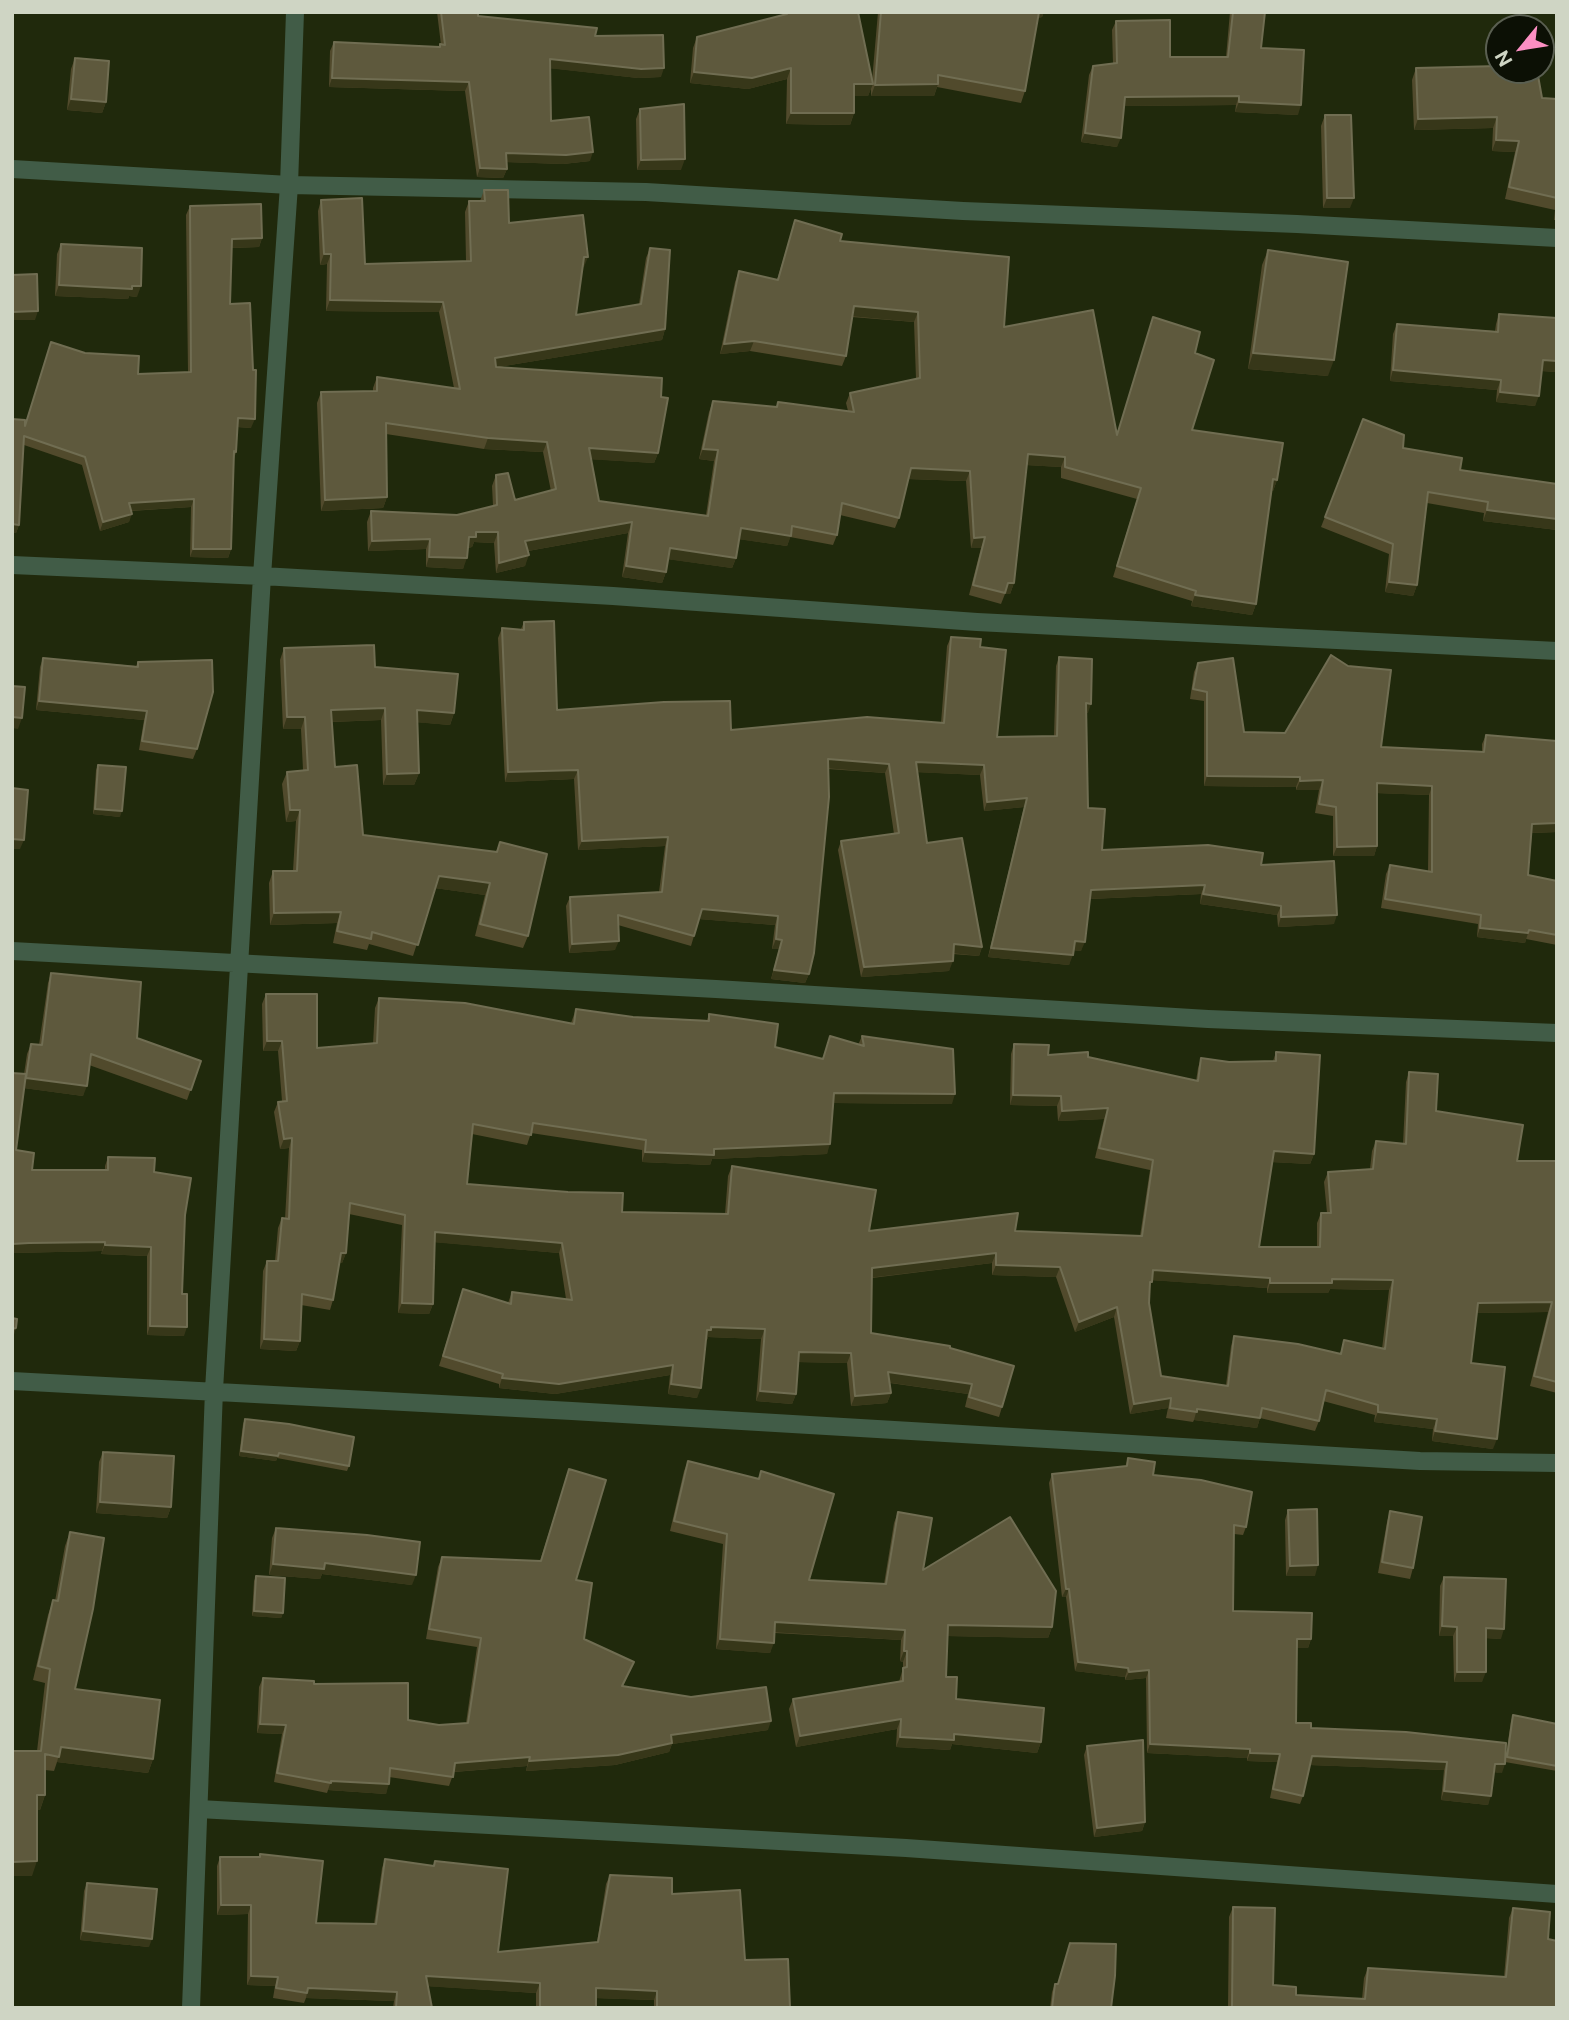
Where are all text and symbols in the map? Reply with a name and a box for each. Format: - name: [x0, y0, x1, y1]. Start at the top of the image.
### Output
- north arrow: [1485, 14, 1555, 84]
- text: N: [1490, 47, 1517, 70]

